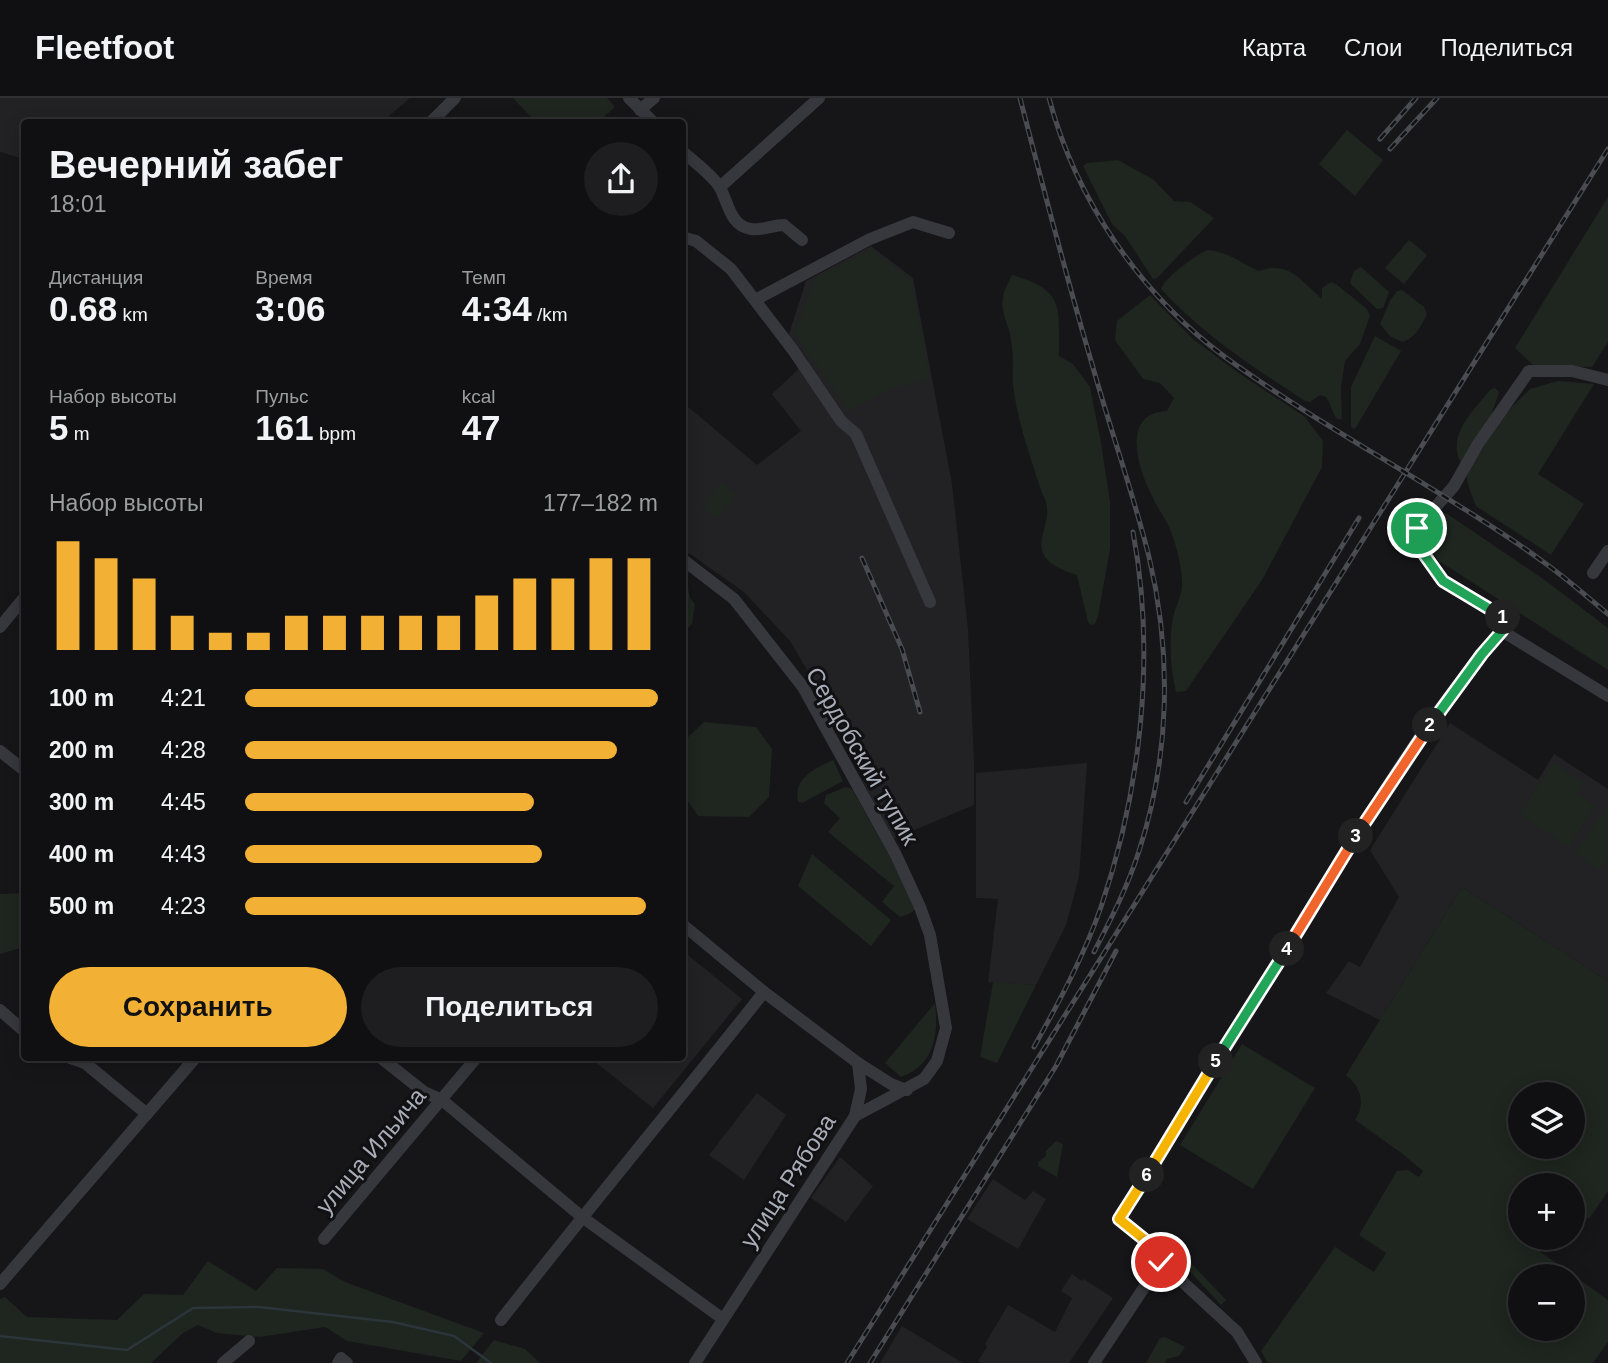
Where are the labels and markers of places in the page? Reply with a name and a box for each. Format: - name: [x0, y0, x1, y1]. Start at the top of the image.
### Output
- pin: [1387, 498, 1447, 558]
- pin: 1: [1486, 600, 1520, 634]
- pin: 2: [1412, 708, 1448, 742]
- pin: 3: [1338, 818, 1374, 854]
- pin: 4: [1270, 932, 1304, 966]
- pin: 5: [1198, 1044, 1234, 1079]
- pin: 6: [1130, 1158, 1164, 1192]
- pin: [1131, 1232, 1191, 1292]

